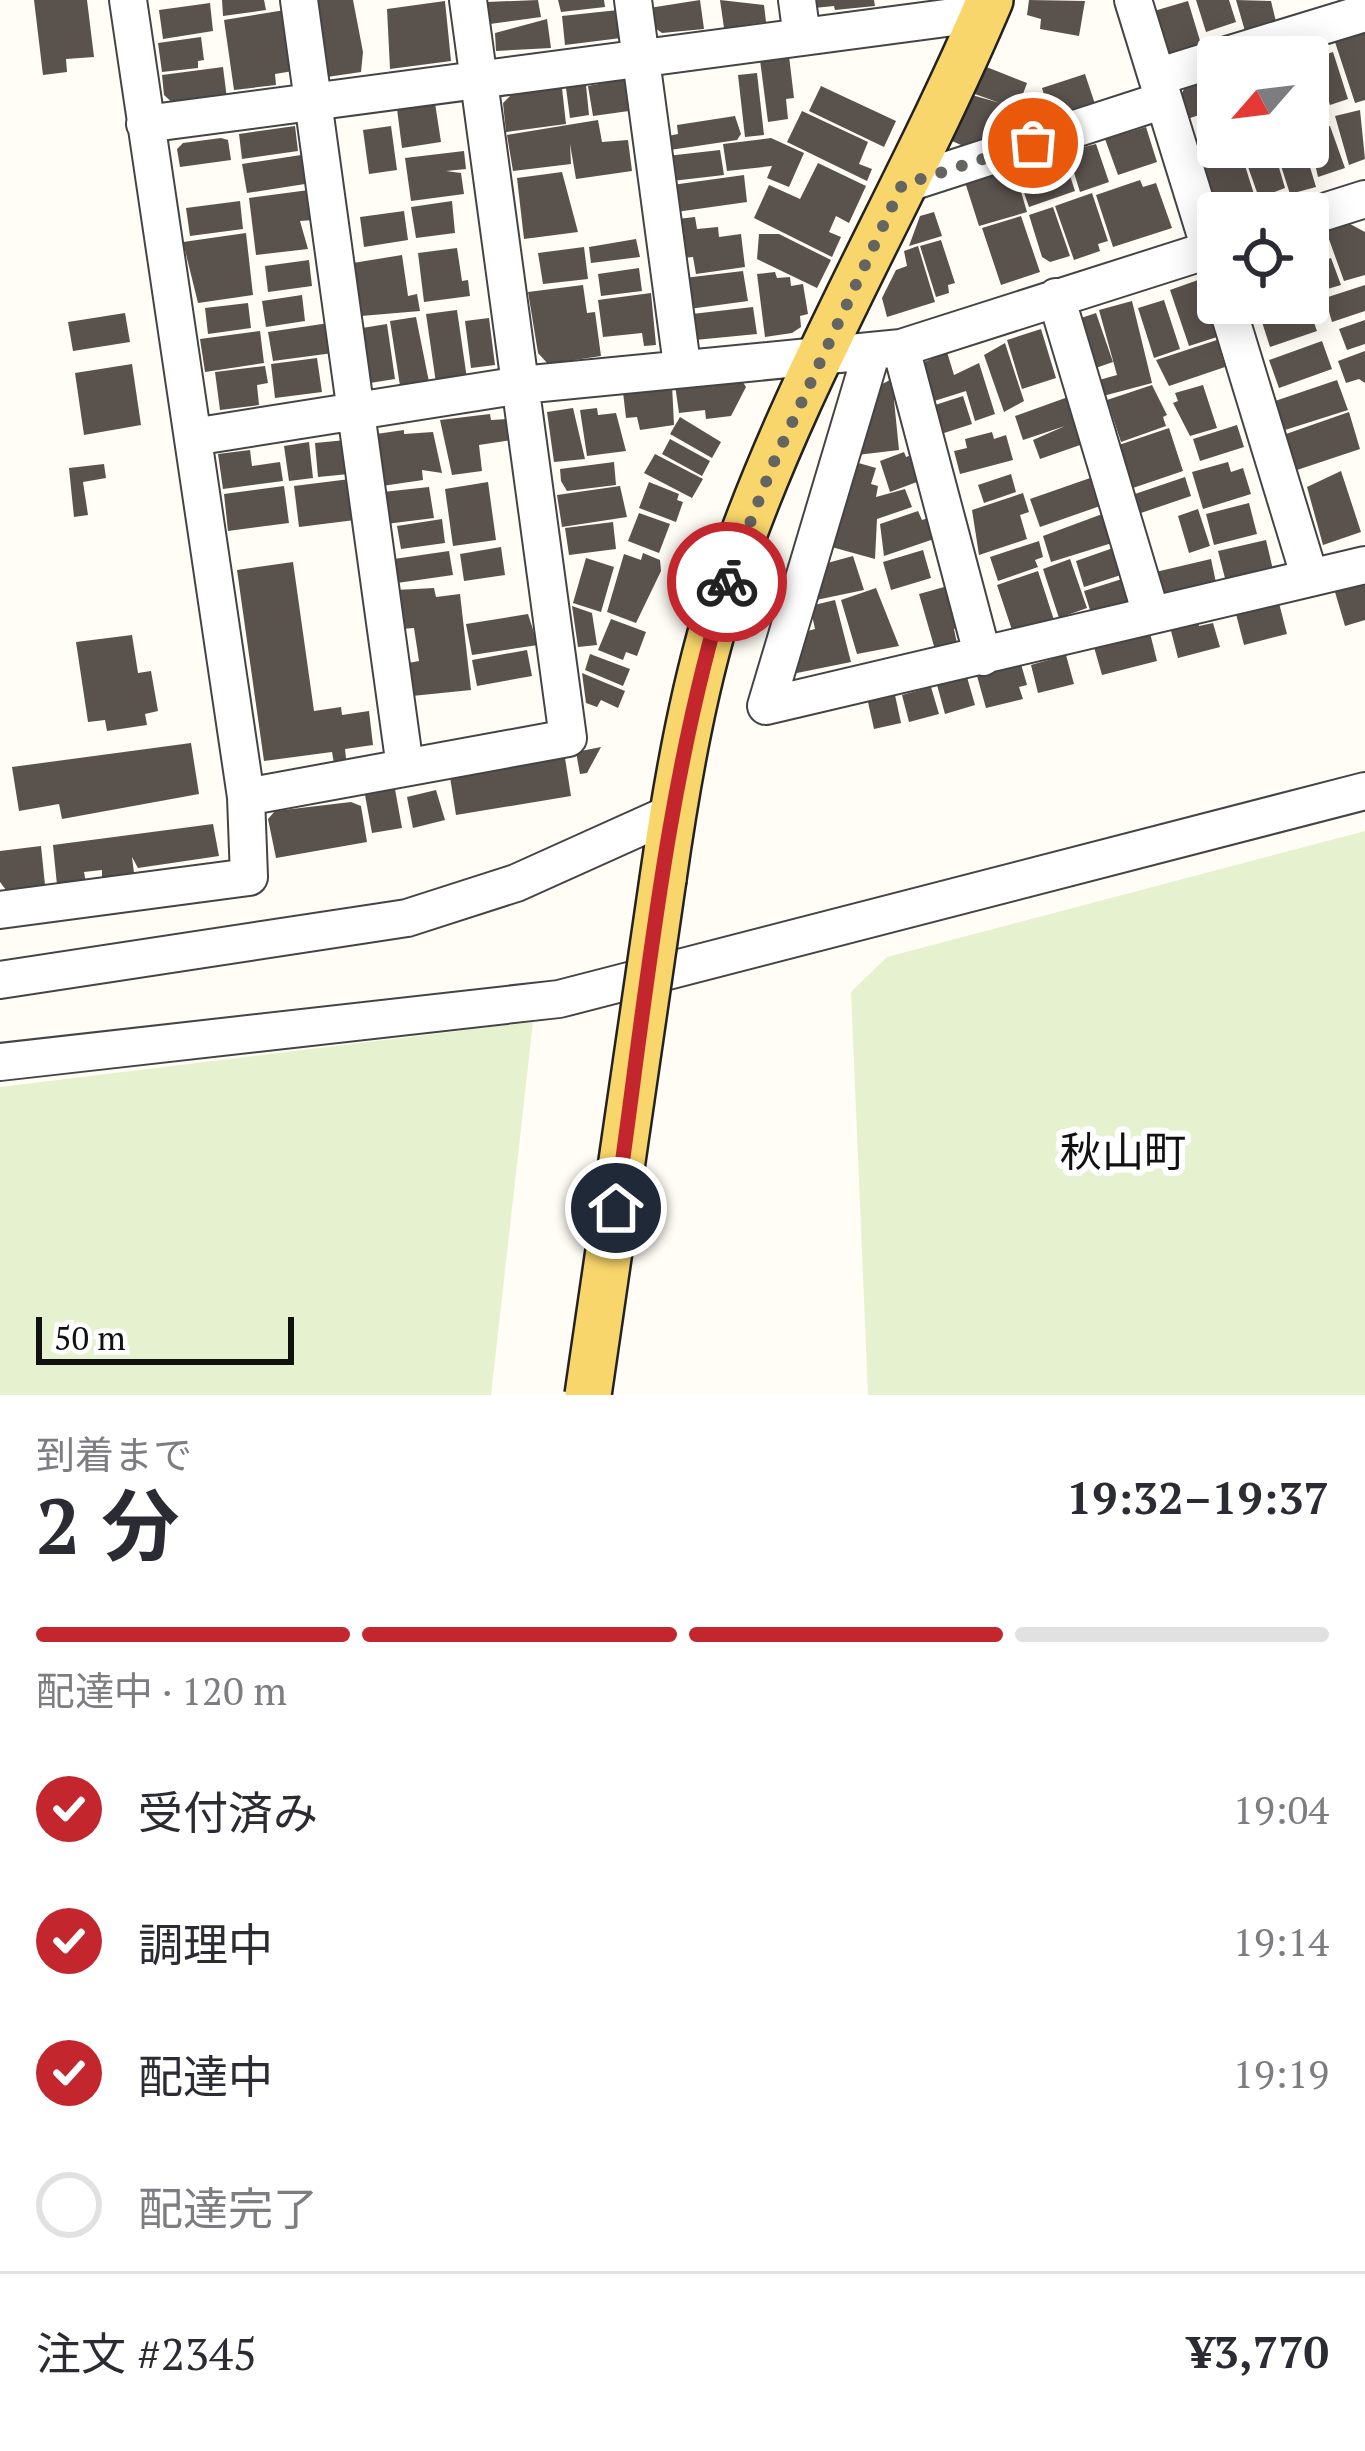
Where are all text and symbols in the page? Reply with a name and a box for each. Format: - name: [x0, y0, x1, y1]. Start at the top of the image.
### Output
- north arrow: [1197, 36, 1329, 168]
- map controls: [1197, 36, 1329, 324]
- pin: [982, 92, 1084, 194]
- icon: bag: [1000, 110, 1066, 176]
- button: locate: [1197, 192, 1329, 324]
- courier: [667, 522, 787, 642]
- icon: bike: [694, 549, 760, 615]
- district label: 秋山町: [1060, 1123, 1186, 1179]
- pin: [565, 1157, 667, 1259]
- icon: home: [583, 1175, 649, 1241]
- scale bar: [36, 1311, 294, 1364]
- text: 50 m: [54, 1316, 126, 1359]
- text: 到着まで: [36, 1428, 192, 1480]
- text: 19:32–19:37: [1067, 1467, 1329, 1527]
- text: 2 分: [36, 1473, 179, 1576]
- text: 配達中 · 120 m: [36, 1664, 287, 1716]
- icon: check: [36, 1776, 102, 1842]
- text: 受付済み: [138, 1782, 318, 1842]
- text: 19:04: [1233, 1783, 1329, 1835]
- icon: check: [36, 1908, 102, 1974]
- text: 調理中: [138, 1914, 273, 1974]
- text: 19:14: [1233, 1915, 1329, 1967]
- icon: check: [36, 2040, 102, 2106]
- text: 配達中: [138, 2046, 273, 2106]
- text: 19:19: [1233, 2047, 1329, 2099]
- text: 配達完了: [138, 2178, 318, 2238]
- text: ¥3,770: [1188, 2321, 1329, 2381]
- text: 注文 #2345: [36, 2323, 257, 2383]

